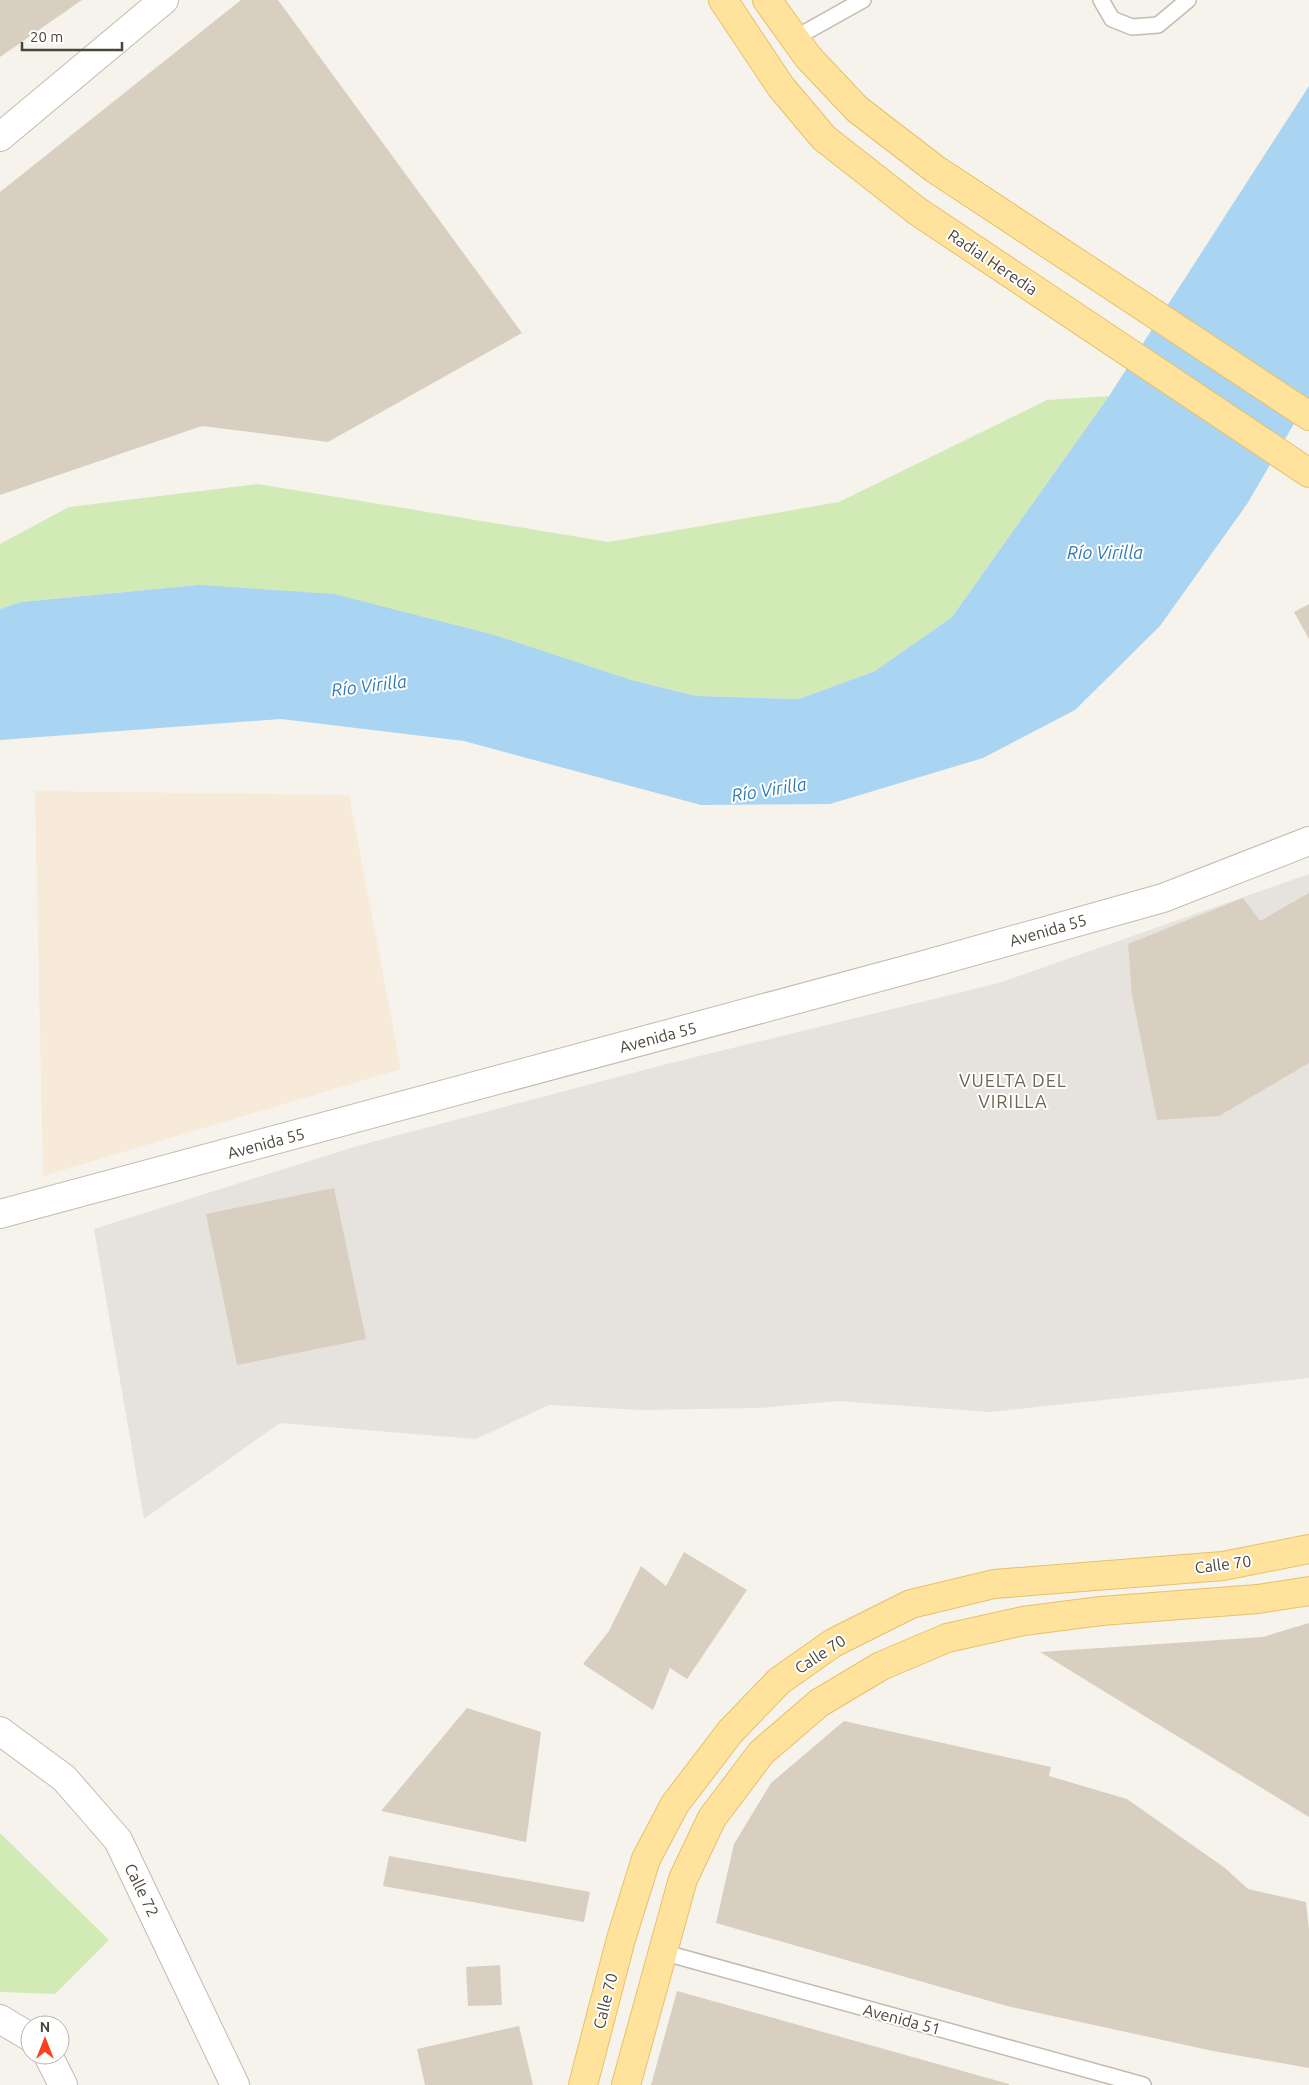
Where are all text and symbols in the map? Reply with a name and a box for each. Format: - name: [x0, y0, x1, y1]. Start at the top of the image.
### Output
- scale bar: [22, 20, 122, 52]
- text: 20 m: [30, 28, 63, 45]
- street label: Radial Heredia: [945, 226, 1041, 298]
- water label: Río Virilla: [1067, 542, 1143, 562]
- water label: Río Virilla: [330, 670, 408, 700]
- water label: Río Virilla: [730, 773, 808, 805]
- street label: Avenida 55: [1007, 910, 1089, 950]
- street label: Avenida 55: [617, 1018, 699, 1056]
- district label: VUELTA DEL VIRILLA: [959, 1070, 1067, 1111]
- street label: Avenida 55: [225, 1124, 307, 1162]
- street label: Calle 70: [1194, 1552, 1252, 1576]
- street label: Calle 70: [791, 1631, 849, 1677]
- street label: Calle 72: [121, 1860, 163, 1920]
- street label: Calle 70: [589, 1971, 621, 2031]
- street label: Avenida 51: [861, 2000, 943, 2038]
- north arrow: [20, 2015, 70, 2065]
- text: N: [40, 2019, 50, 2035]

